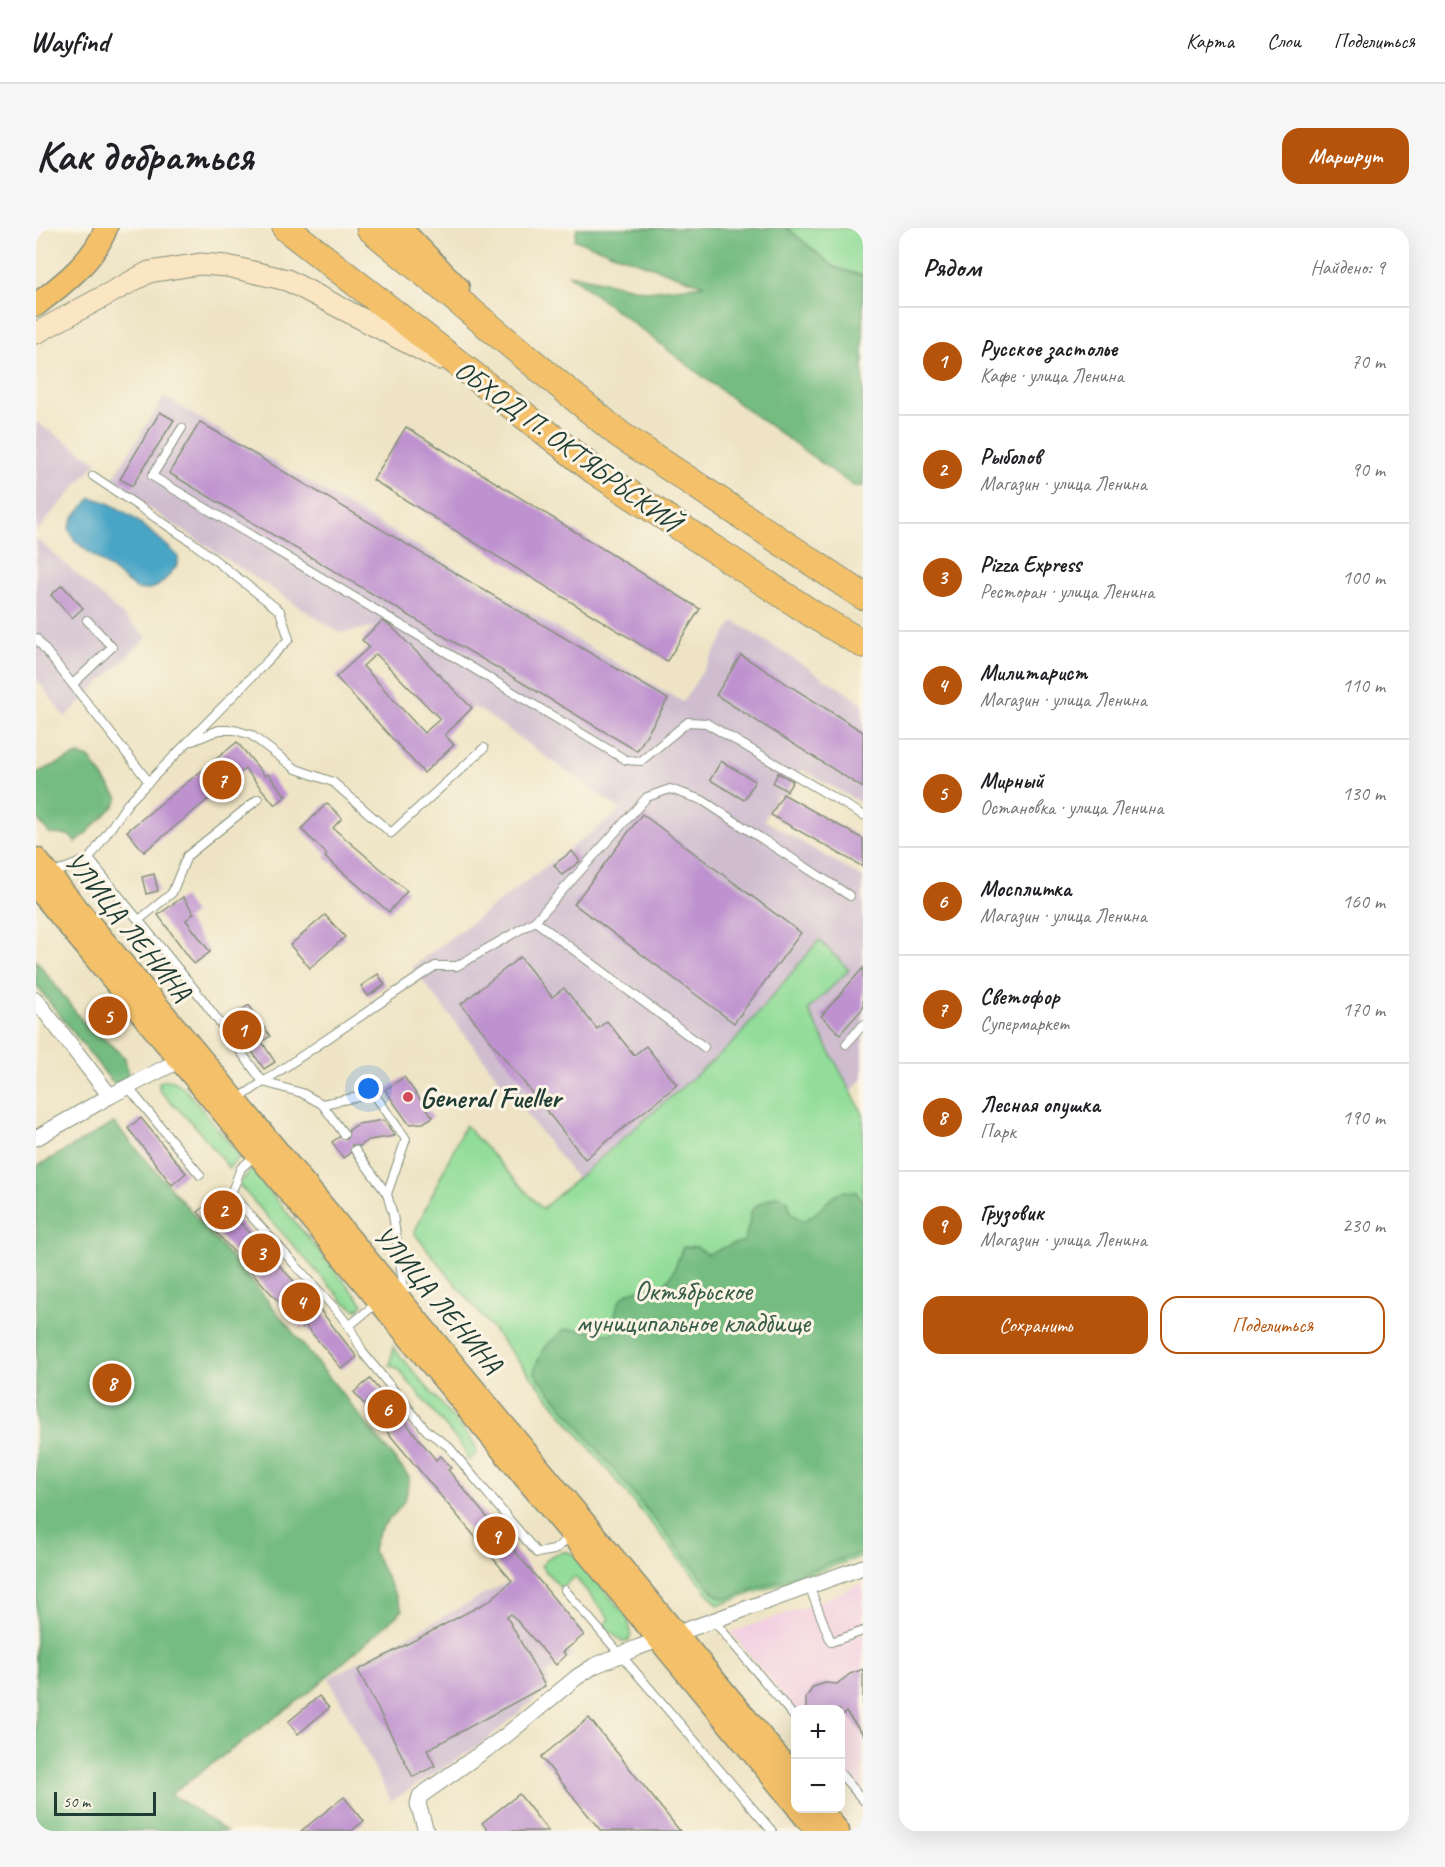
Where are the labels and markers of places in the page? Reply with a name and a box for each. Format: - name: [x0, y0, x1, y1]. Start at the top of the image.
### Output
- pin: 7: [202, 758, 242, 802]
- pin: 5: [88, 994, 128, 1038]
- pin: 1: [222, 1008, 262, 1052]
- place label: General Fueller: [420, 1080, 564, 1115]
- marker: General Fueller: [401, 1090, 415, 1104]
- pin: 2: [204, 1188, 243, 1232]
- pin: 3: [242, 1230, 280, 1276]
- pin: 4: [282, 1280, 320, 1324]
- pin: 8: [92, 1360, 132, 1406]
- pin: 6: [368, 1386, 406, 1432]
- pin: 9: [476, 1514, 516, 1558]

